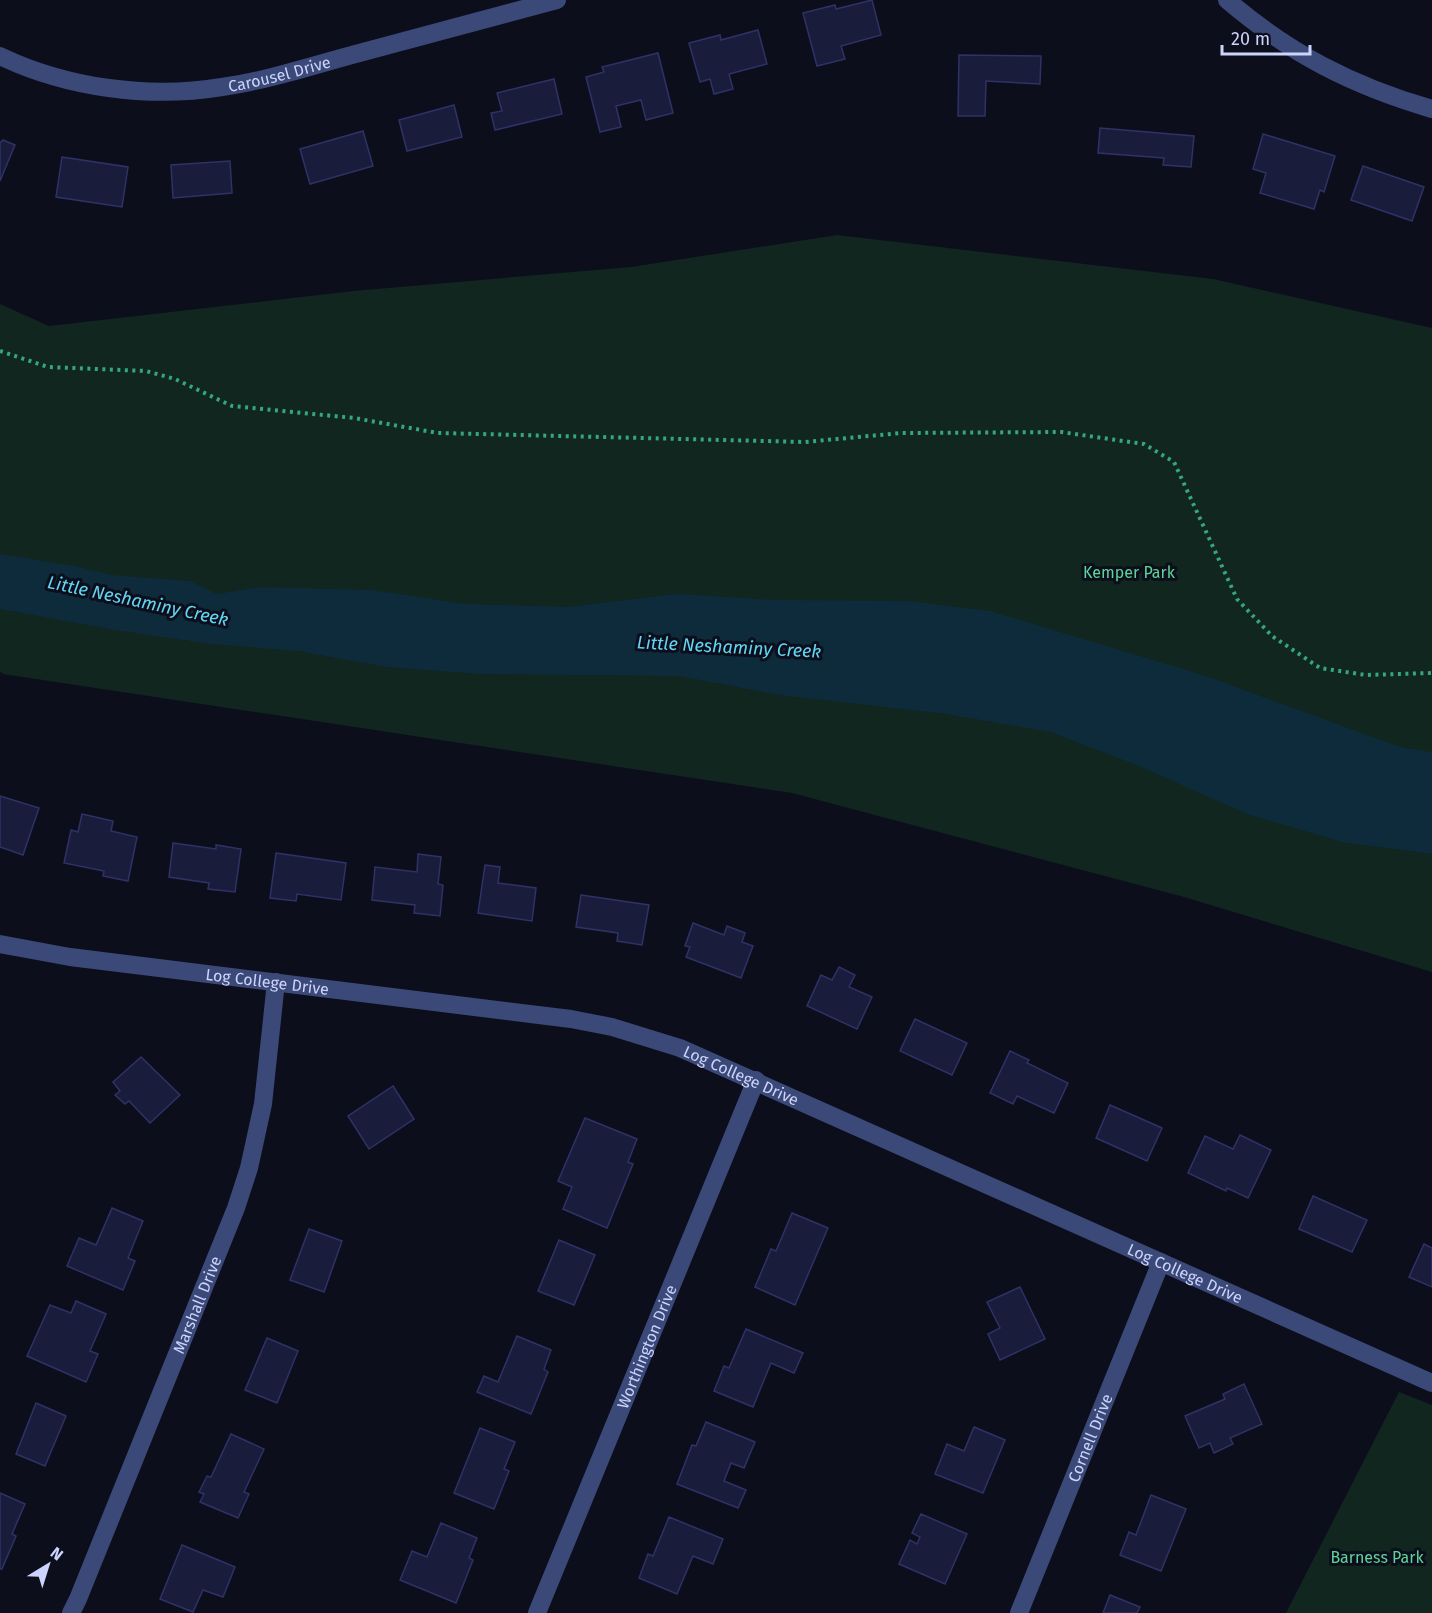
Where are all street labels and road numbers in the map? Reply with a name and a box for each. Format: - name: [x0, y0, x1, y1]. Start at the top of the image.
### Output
- street label: Carousel Drive: [227, 52, 333, 96]
- street label: Log College Drive: [204, 965, 330, 999]
- street label: Log College Drive: [680, 1042, 802, 1110]
- street label: Log College Drive: [1124, 1240, 1246, 1307]
- street label: Marshall Drive: [169, 1253, 226, 1357]
- street label: Worthington Drive: [613, 1282, 681, 1412]
- street label: Cornell Drive: [1064, 1391, 1117, 1485]

